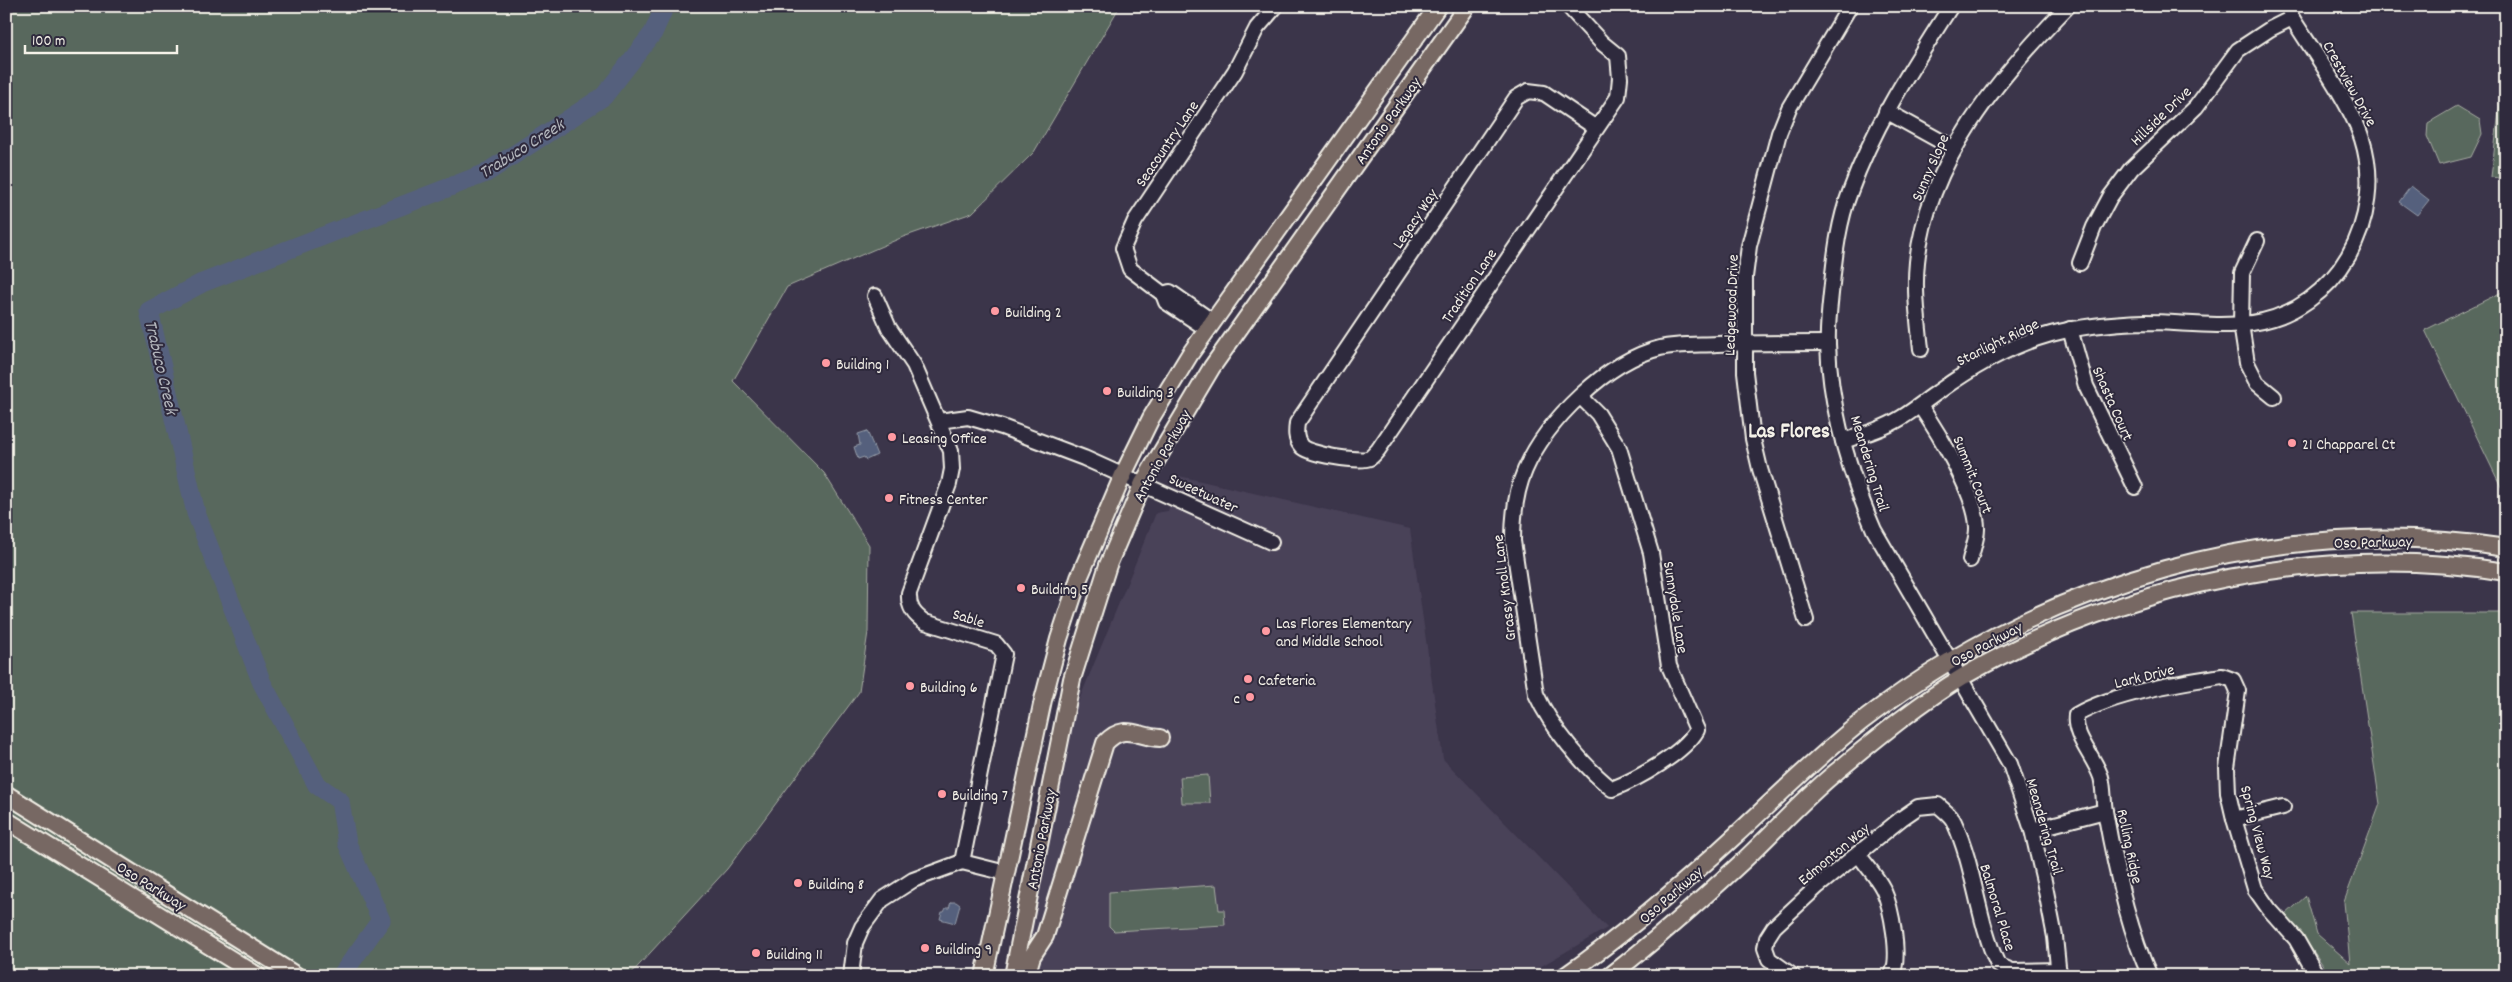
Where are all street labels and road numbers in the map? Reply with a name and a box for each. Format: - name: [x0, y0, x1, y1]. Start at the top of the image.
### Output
- street label: Crestview Drive: [2316, 37, 2382, 131]
- street label: Antonio Parkway: [1350, 73, 1428, 170]
- street label: Hillside Drive: [2126, 82, 2198, 152]
- street label: Seacountry Lane: [1131, 97, 1206, 192]
- street label: Sunny Slope: [1906, 131, 1956, 205]
- street label: Legacy Way: [1388, 184, 1445, 254]
- street label: Tradition Lane: [1437, 244, 1504, 328]
- street label: Ledgewood Drive: [1719, 254, 1746, 356]
- street label: Starlight Ridge: [1953, 313, 2043, 373]
- street label: Shasta Court: [2085, 363, 2138, 445]
- street label: Antonio Parkway: [1128, 406, 1198, 506]
- street label: Meandering Trail: [1843, 413, 1894, 515]
- street label: Summit Court: [1946, 433, 1998, 517]
- street label: Sweetwater: [1165, 468, 1241, 520]
- street label: Oso Parkway: [2334, 531, 2413, 556]
- street label: Grassy Knoll Lane: [1488, 533, 1523, 642]
- street label: Sunnydale Lane: [1656, 560, 1693, 655]
- street label: Sable: [949, 604, 987, 635]
- street label: Oso Parkway: [1947, 616, 2028, 674]
- street label: Lark Drive: [2112, 659, 2177, 696]
- street label: Meandering Trail: [2019, 776, 2068, 878]
- street label: Spring View Way: [2233, 783, 2280, 883]
- street label: Antonio Parkway: [1021, 787, 1064, 892]
- street label: Rolling Ridge: [2109, 807, 2148, 886]
- street label: Edmonton Way: [1794, 818, 1876, 892]
- street label: Oso Parkway: [111, 857, 190, 918]
- street label: Oso Parkway: [1635, 861, 1709, 930]
- street label: Balmoral Place: [1972, 861, 2021, 954]

